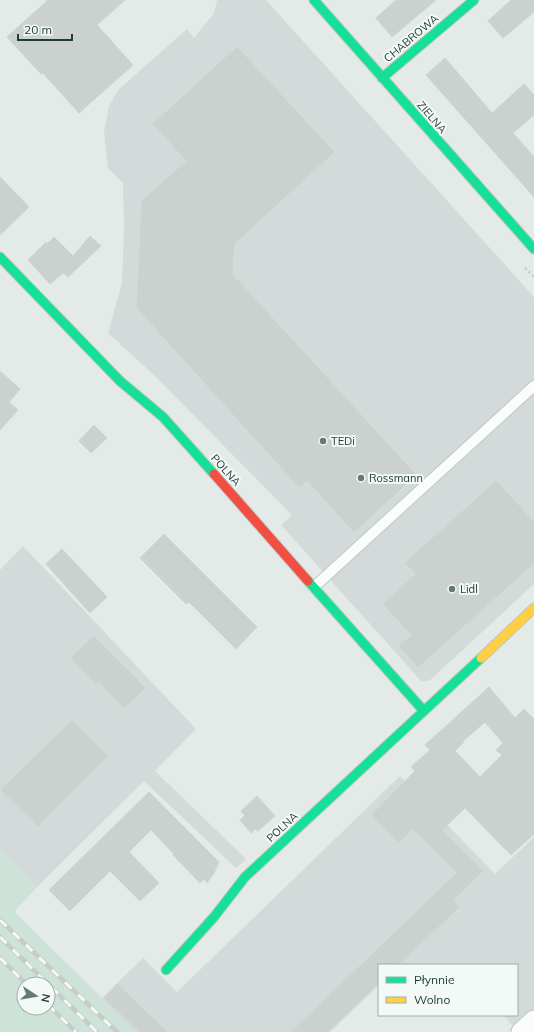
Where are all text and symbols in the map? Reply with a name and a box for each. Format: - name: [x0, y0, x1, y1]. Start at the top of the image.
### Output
- street label: CHABROWA: [381, 11, 441, 65]
- scale bar: [18, 16, 72, 42]
- text: 20 m: [24, 22, 52, 37]
- street label: ZIELNA: [414, 98, 450, 136]
- place label: TEDi: [331, 434, 355, 448]
- marker: TEDi: [318, 436, 328, 446]
- street label: POLNA: [208, 451, 244, 489]
- place label: Rossmann: [369, 471, 423, 485]
- marker: Rossmann: [356, 473, 366, 483]
- place label: Lidl: [460, 582, 478, 596]
- marker: Lidl: [447, 584, 457, 594]
- street label: POLNA: [263, 809, 301, 845]
- legend: [378, 964, 518, 1016]
- text: Płynnie: [414, 972, 455, 987]
- north arrow: [16, 976, 56, 1016]
- text: Wolno: [414, 992, 450, 1007]
- text: N: [38, 993, 53, 1004]

